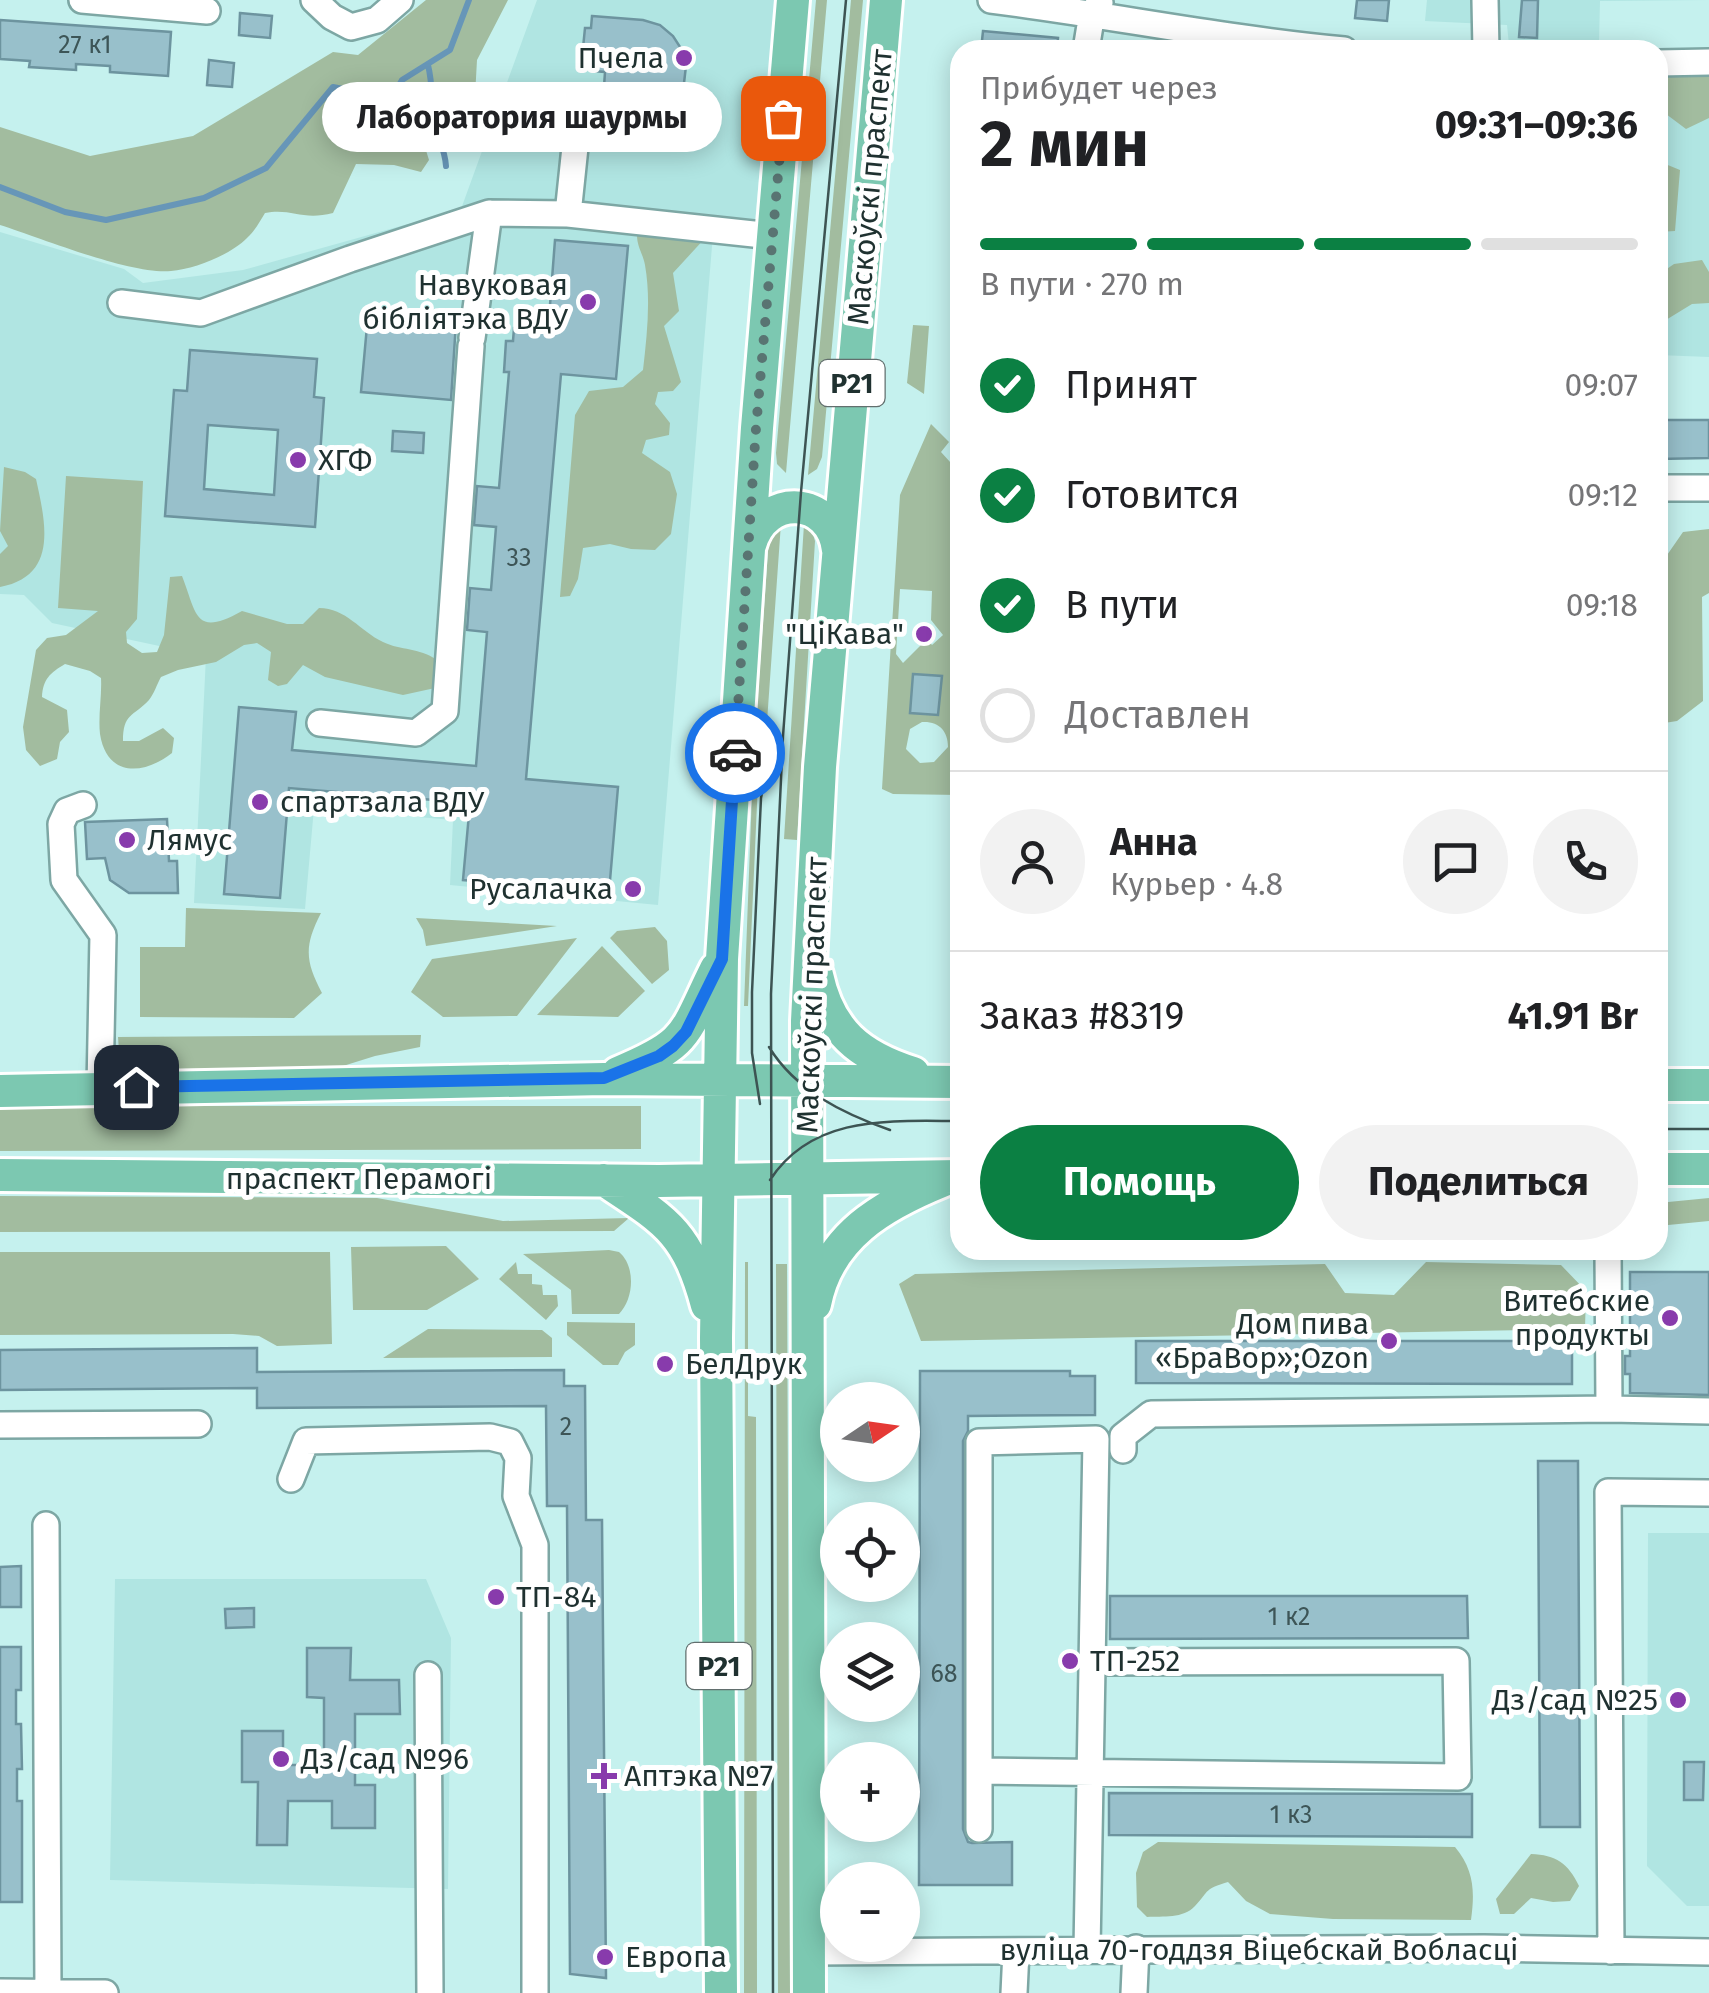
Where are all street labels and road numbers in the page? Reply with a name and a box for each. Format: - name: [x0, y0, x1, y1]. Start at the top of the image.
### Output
- street label: Маскоўскі праспект: [840, 47, 900, 326]
- road number: Р21: [820, 360, 884, 406]
- street label: Маскоўскі праспект: [789, 856, 835, 1134]
- street label: праспект Перамогі: [226, 1161, 492, 1197]
- road number: Р21: [686, 1643, 752, 1689]
- street label: вуліца 70-годдзя Віцебскай Вобласці: [1000, 1932, 1518, 1968]

